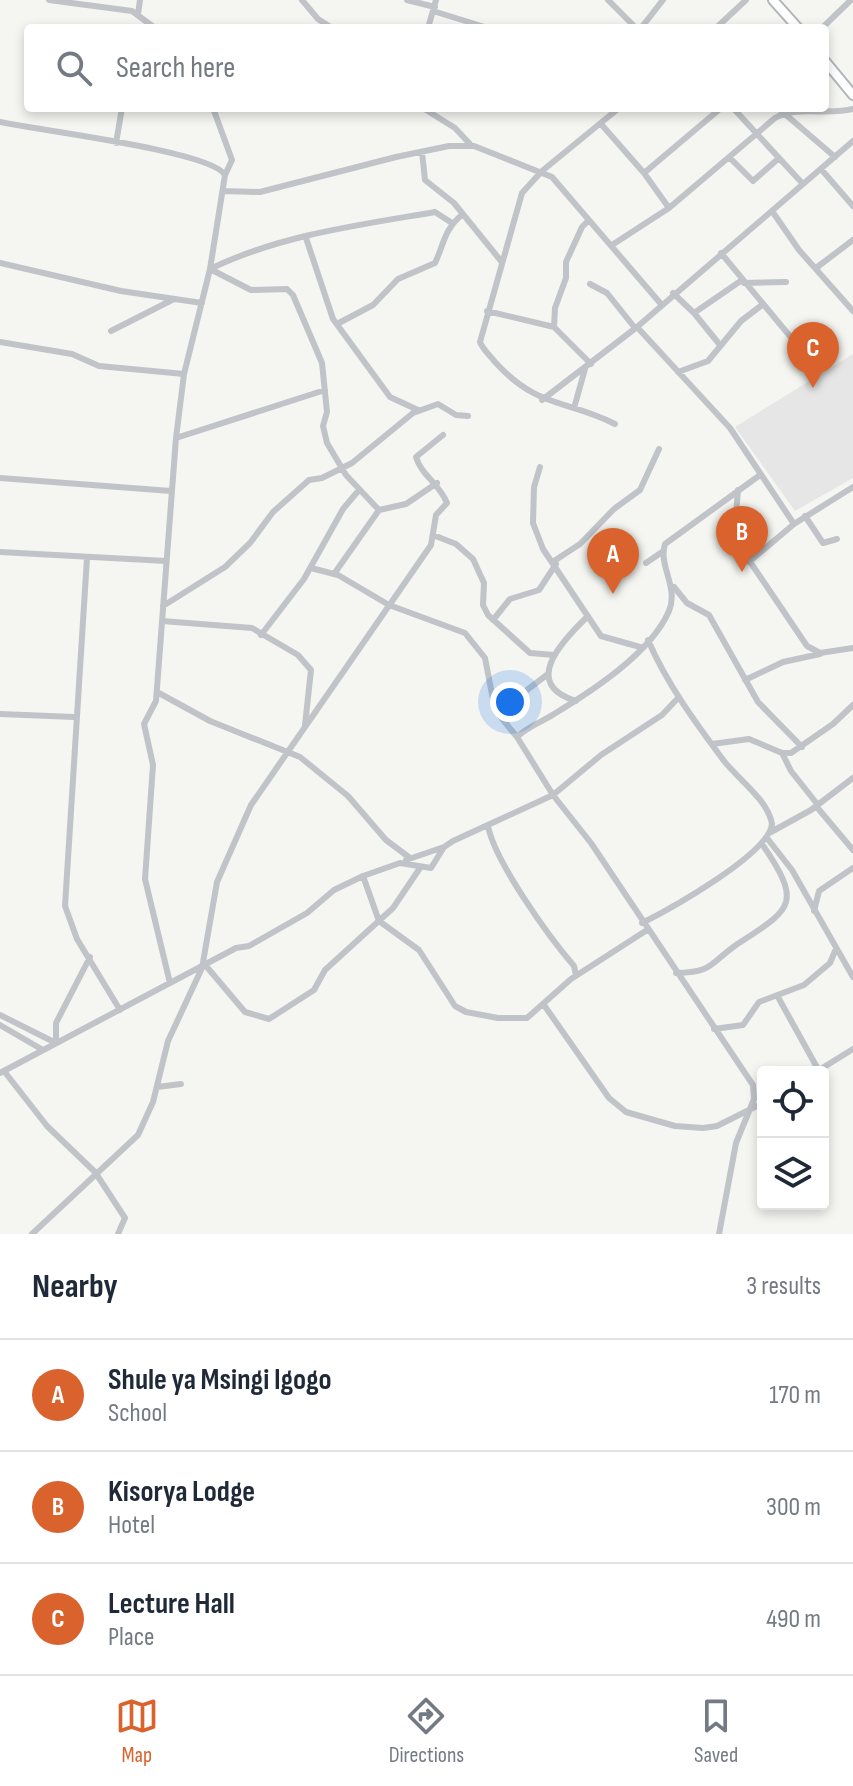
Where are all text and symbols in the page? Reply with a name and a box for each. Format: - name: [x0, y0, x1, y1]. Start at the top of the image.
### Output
- search box: [24, 24, 829, 112]
- icon: search: [52, 46, 96, 90]
- text: Search here: [116, 50, 235, 86]
- pin: C: [787, 322, 839, 388]
- pin: B: [716, 506, 768, 572]
- pin: A: [587, 528, 639, 594]
- your location: [490, 682, 530, 722]
- map controls: [757, 1066, 829, 1210]
- button: locate: [757, 1066, 829, 1138]
- button: layers: [757, 1138, 829, 1210]
- text: Nearby: [32, 1266, 118, 1307]
- text: 3 results: [746, 1271, 821, 1302]
- text: Shule ya Msingi Igogo: [108, 1362, 332, 1398]
- text: A: [52, 1380, 64, 1411]
- text: 170 m: [769, 1380, 821, 1411]
- text: School: [108, 1398, 167, 1429]
- text: Kisorya Lodge: [108, 1474, 255, 1510]
- text: B: [52, 1492, 64, 1523]
- text: 300 m: [766, 1492, 821, 1523]
- text: Hotel: [108, 1510, 155, 1541]
- text: Lecture Hall: [108, 1586, 235, 1622]
- text: C: [51, 1604, 65, 1635]
- text: 490 m: [766, 1604, 821, 1635]
- text: Place: [108, 1622, 155, 1653]
- tab: Map: [115, 1694, 159, 1769]
- tab: Directions: [389, 1694, 464, 1769]
- tab: Saved: [694, 1694, 738, 1769]

